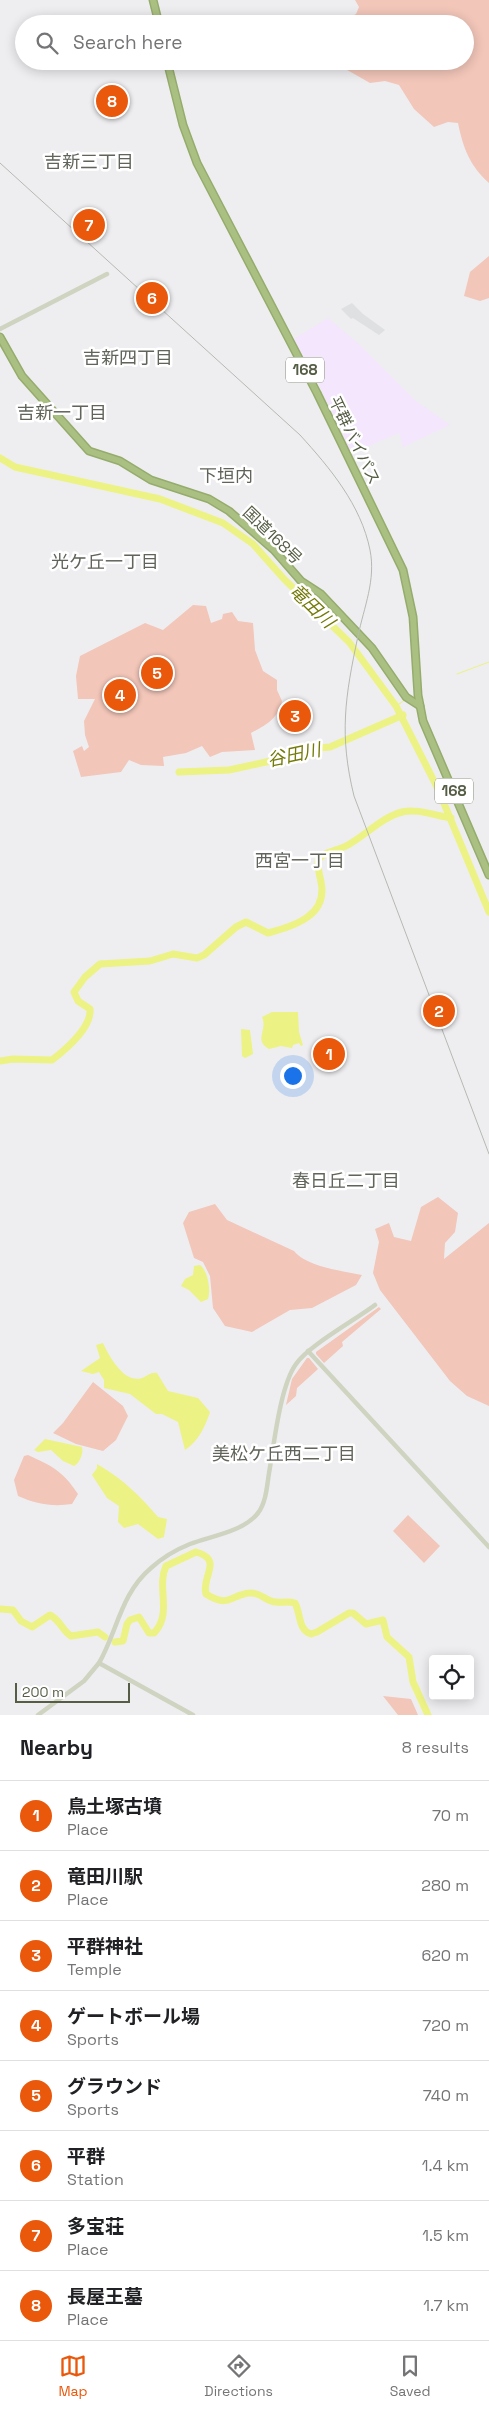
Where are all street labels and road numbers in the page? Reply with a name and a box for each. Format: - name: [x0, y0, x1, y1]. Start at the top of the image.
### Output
- road number: 168: [286, 358, 324, 382]
- street label: 平群バイパス: [324, 393, 385, 488]
- street label: 国道168号: [239, 502, 307, 569]
- road number: 168: [435, 778, 473, 804]

